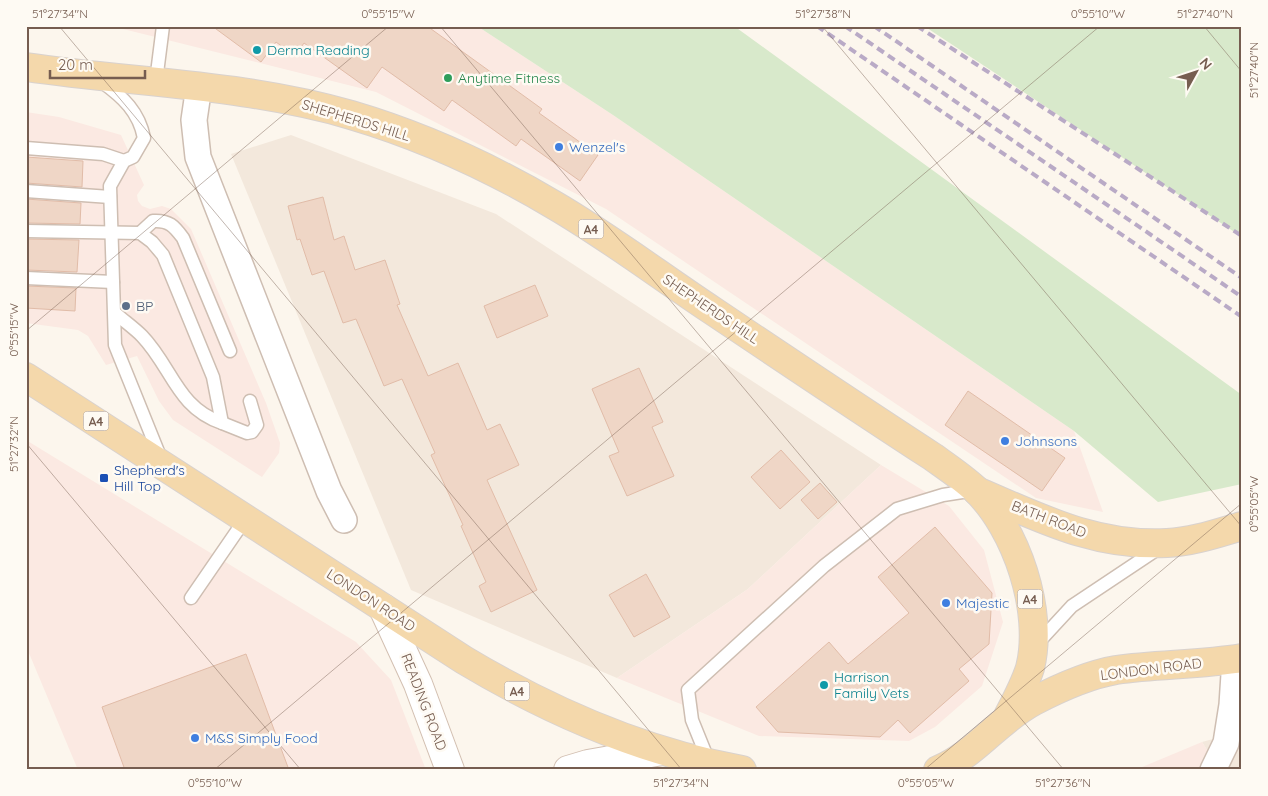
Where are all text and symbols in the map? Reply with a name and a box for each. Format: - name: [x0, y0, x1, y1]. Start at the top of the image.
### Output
- text: 51°27'34"N: [32, 6, 88, 21]
- text: 0°55'15"W: [361, 6, 415, 21]
- text: 51°27'38"N: [795, 6, 851, 21]
- text: 0°55'10"W: [1071, 6, 1126, 21]
- text: 51°27'40"N: [1177, 6, 1233, 21]
- place label: Derma Reading: [267, 41, 370, 59]
- text: 51°27'40"N: [1246, 42, 1261, 98]
- marker: Derma Reading: [251, 44, 263, 56]
- scale bar: [50, 48, 145, 80]
- north arrow: [1170, 48, 1220, 98]
- text: N: [1196, 54, 1216, 73]
- text: 20 m: [58, 55, 93, 74]
- place label: Anytime Fitness: [458, 69, 560, 87]
- marker: Anytime Fitness: [442, 72, 454, 84]
- street label: SHEPHERDS HILL: [300, 95, 413, 145]
- place label: Wenzel's: [569, 138, 625, 156]
- marker: Wenzel's: [553, 141, 565, 153]
- road number: A4: [578, 220, 604, 238]
- street label: SHEPHERDS HILL: [660, 270, 763, 348]
- place label: BP: [136, 297, 153, 315]
- marker: BP: [120, 300, 132, 312]
- text: 0°55'15"W: [6, 303, 21, 357]
- road number: A4: [84, 412, 108, 431]
- text: 51°27'32"N: [6, 416, 21, 472]
- place label: Johnsons: [1015, 432, 1077, 450]
- marker: Johnsons: [999, 435, 1011, 447]
- place label: Shepherd's Hill Top: [114, 461, 185, 495]
- marker: Shepherd's Hill Top: [98, 472, 110, 484]
- text: 0°55'05"W: [1246, 475, 1261, 532]
- street label: BATH ROAD: [1009, 496, 1089, 542]
- street label: LONDON ROAD: [323, 565, 419, 635]
- road number: A4: [1018, 590, 1042, 608]
- place label: Majestic: [956, 594, 1009, 612]
- marker: Majestic: [940, 597, 952, 609]
- street label: READING ROAD: [397, 651, 451, 753]
- street label: LONDON ROAD: [1099, 654, 1203, 684]
- place label: Harrison Family Vets: [834, 668, 909, 702]
- marker: Harrison Family Vets: [818, 679, 830, 691]
- road number: A4: [504, 681, 530, 700]
- place label: M&S Simply Food: [205, 729, 318, 747]
- marker: M&S Simply Food: [189, 732, 201, 744]
- text: 0°55'10"W: [188, 775, 243, 790]
- text: 51°27'34"N: [653, 775, 709, 790]
- text: 0°55'05"W: [898, 775, 955, 790]
- text: 51°27'36"N: [1035, 775, 1091, 790]

